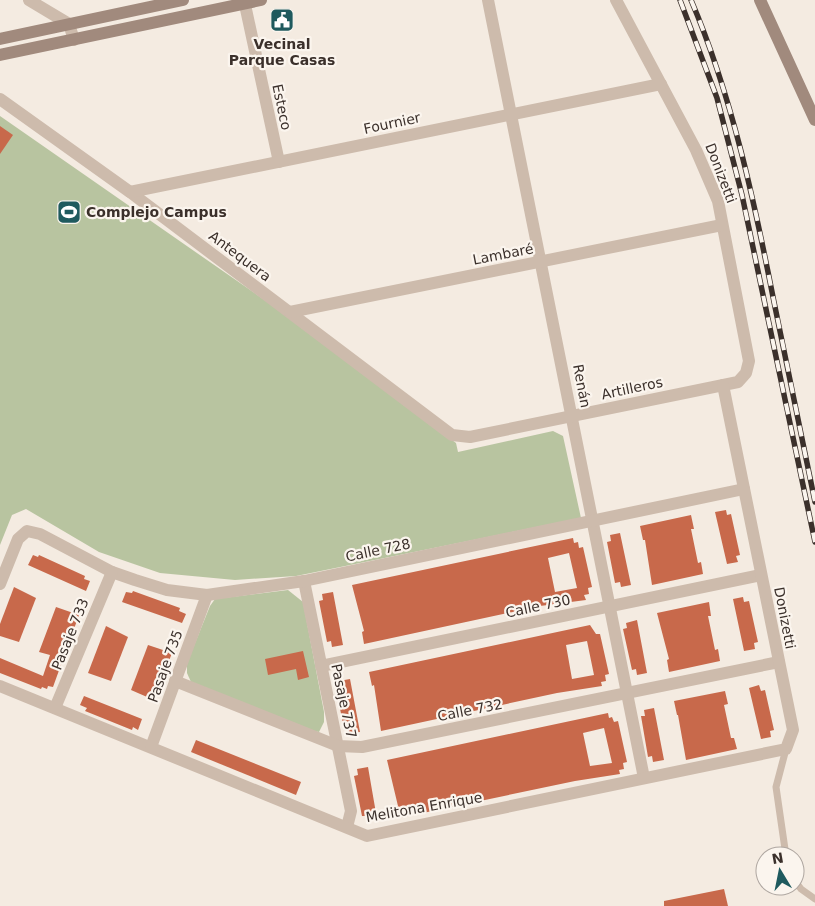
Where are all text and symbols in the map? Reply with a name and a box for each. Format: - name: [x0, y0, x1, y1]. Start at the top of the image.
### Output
- public building icon: Vecinal Parque Casas: [269, 7, 295, 33]
- place label: Vecinal Parque Casas: [229, 36, 335, 68]
- street label: Esteco: [269, 83, 295, 131]
- street label: Fournier: [362, 109, 422, 137]
- street label: Donizetti: [702, 141, 740, 205]
- sports icon: Complejo Campus: [56, 199, 82, 225]
- place label: Complejo Campus: [86, 204, 227, 220]
- street label: Antequera: [206, 228, 274, 284]
- street label: Lambaré: [471, 240, 535, 268]
- street label: Renán: [570, 363, 594, 409]
- street label: Artilleros: [600, 374, 664, 402]
- street label: Calle 728: [344, 535, 412, 565]
- street label: Donizetti: [771, 586, 799, 650]
- street label: Calle 730: [504, 591, 572, 621]
- street label: Pasaje 733: [48, 596, 92, 672]
- street label: Pasaje 735: [144, 628, 186, 704]
- street label: Pasaje 737: [328, 662, 360, 740]
- street label: Calle 732: [436, 696, 504, 724]
- street label: Melitona Enrique: [364, 789, 484, 825]
- north arrow: [755, 846, 805, 896]
- text: N: [771, 849, 785, 867]

